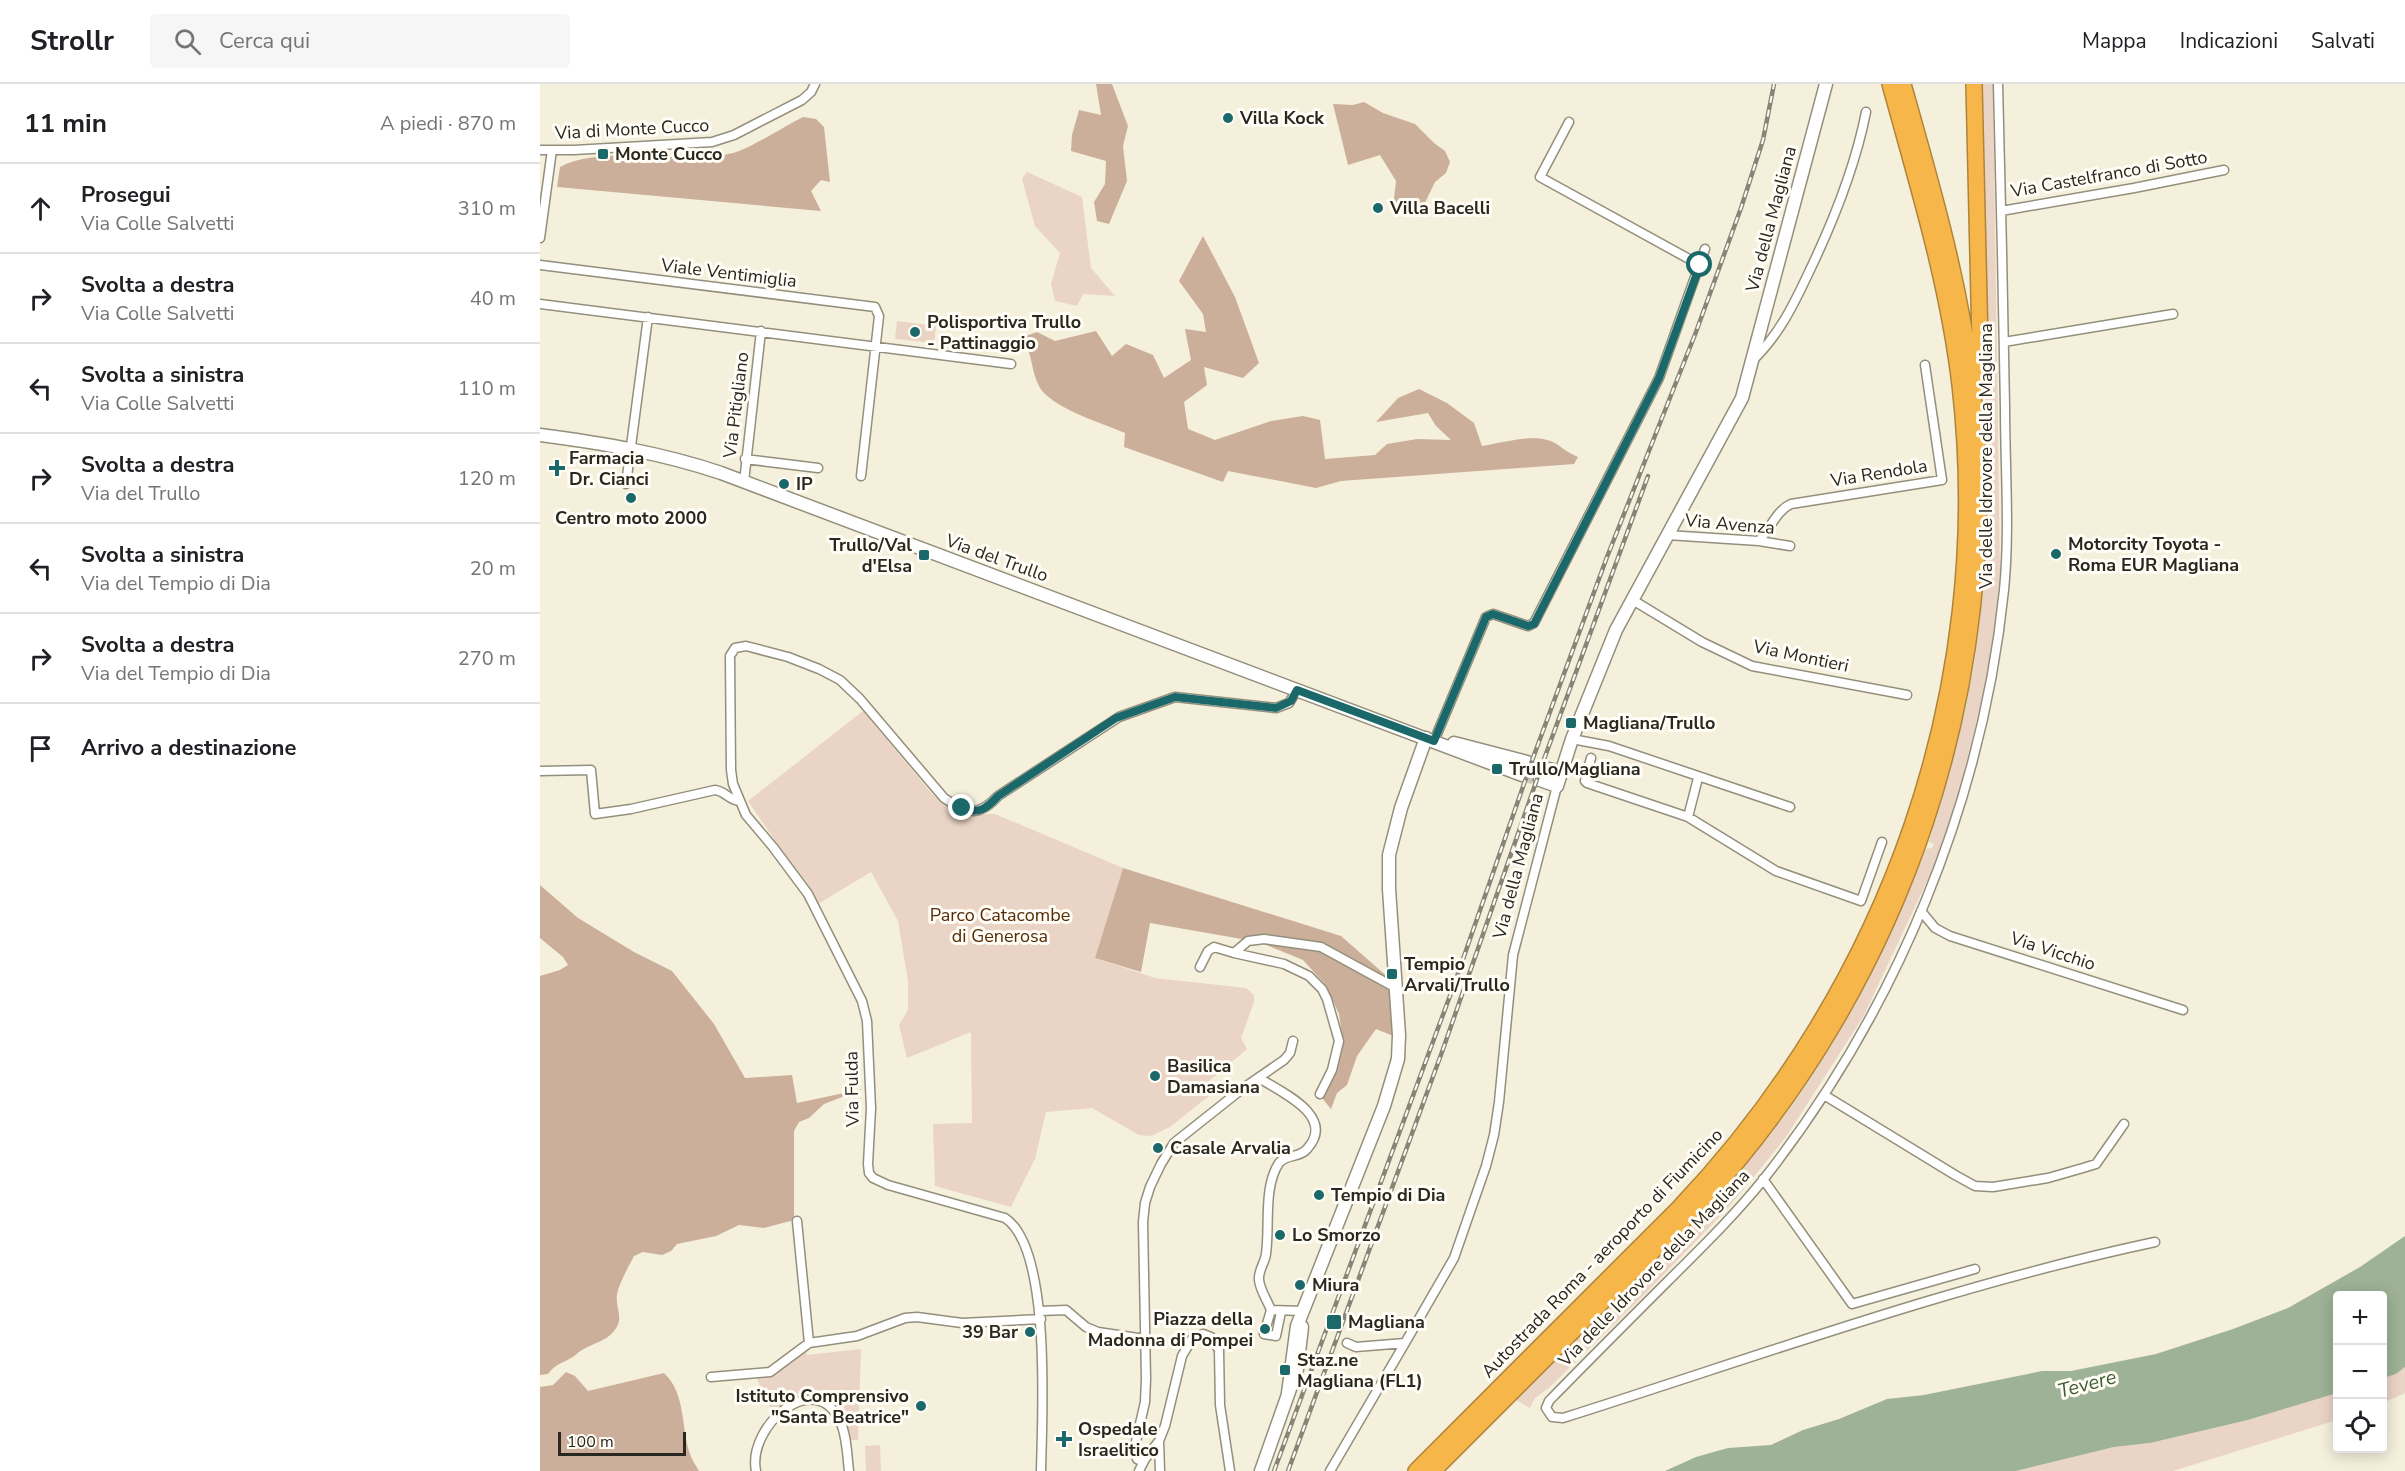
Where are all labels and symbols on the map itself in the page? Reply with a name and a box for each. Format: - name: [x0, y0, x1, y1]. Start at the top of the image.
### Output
- place label: Villa Kock: [1239, 106, 1324, 130]
- marker: Villa Kock: [1221, 111, 1235, 125]
- street label: Via di Monte Cucco: [553, 113, 710, 145]
- place label: Monte Cucco: [615, 142, 722, 166]
- street label: Via della Magliana: [1740, 143, 1802, 295]
- street label: Via Castelfranco di Sotto: [2008, 145, 2209, 203]
- marker: Monte Cucco: [596, 147, 610, 161]
- place label: Villa Bacelli: [1389, 196, 1490, 220]
- marker: Villa Bacelli: [1371, 201, 1385, 215]
- route start: [1686, 251, 1712, 277]
- street label: Viale Ventimiglia: [659, 253, 798, 293]
- place label: Polisportiva Trullo - Pattinaggio: [927, 310, 1081, 355]
- street label: Via delle Idrovore della Magliana: [1974, 323, 1998, 590]
- marker: Polisportiva Trullo - Pattinaggio: [908, 325, 922, 339]
- street label: Via Pitigliano: [717, 351, 754, 460]
- place label: Farmacia Dr. Cianci: [569, 446, 649, 491]
- street label: Via Rendola: [1828, 454, 1929, 493]
- marker: Farmacia Dr. Cianci: [550, 461, 564, 475]
- place label: IP: [796, 472, 813, 496]
- marker: IP: [777, 477, 791, 491]
- marker: Centro moto 2000: [624, 491, 638, 505]
- place label: Centro moto 2000: [555, 506, 707, 530]
- street label: Via Avenza: [1683, 508, 1776, 540]
- street label: Via del Trullo: [942, 528, 1052, 588]
- place label: Motorcity Toyota - Roma EUR Magliana: [2068, 532, 2239, 577]
- place label: Trullo/Val d'Elsa: [829, 533, 912, 578]
- marker: Motorcity Toyota - Roma EUR Magliana: [2049, 547, 2063, 561]
- marker: Trullo/Val d'Elsa: [917, 548, 931, 562]
- street label: Via Montieri: [1750, 634, 1851, 678]
- place label: Magliana/Trullo: [1583, 711, 1715, 735]
- marker: Magliana/Trullo: [1564, 716, 1578, 730]
- place label: Trullo/Magliana: [1509, 757, 1641, 781]
- marker: Trullo/Magliana: [1490, 762, 1504, 776]
- street label: Via della Magliana: [1487, 790, 1549, 942]
- route end: [948, 794, 974, 820]
- park label: Parco Catacombe di Generosa: [930, 903, 1070, 948]
- street label: Via Vicchio: [2006, 926, 2099, 976]
- place label: Tempio Arvali/Trullo: [1404, 952, 1510, 997]
- marker: Tempio Arvali/Trullo: [1385, 967, 1399, 981]
- street label: Via Fulda: [839, 1051, 865, 1128]
- place label: Basilica Damasiana: [1167, 1054, 1260, 1099]
- marker: Basilica Damasiana: [1148, 1069, 1162, 1083]
- street label: Autostrada Roma - aeroporto di Fiumicino: [1476, 1123, 1728, 1383]
- place label: Casale Arvalia: [1170, 1136, 1291, 1160]
- marker: Casale Arvalia: [1151, 1141, 1165, 1155]
- street label: Via delle Idrovore della Magliana: [1552, 1164, 1755, 1373]
- place label: Tempio di Dia: [1331, 1183, 1445, 1207]
- marker: Tempio di Dia: [1312, 1188, 1326, 1202]
- place label: Lo Smorzo: [1292, 1223, 1381, 1247]
- marker: Lo Smorzo: [1273, 1228, 1287, 1242]
- place label: Miura: [1312, 1273, 1359, 1297]
- marker: Miura: [1293, 1278, 1307, 1292]
- place label: Piazza della Madonna di Pompei: [1088, 1307, 1253, 1352]
- place label: Magliana: [1348, 1310, 1425, 1334]
- marker: Magliana: [1325, 1313, 1343, 1331]
- place label: 39 Bar: [962, 1320, 1018, 1344]
- marker: Piazza della Madonna di Pompei: [1258, 1322, 1272, 1336]
- marker: 39 Bar: [1023, 1325, 1037, 1339]
- place label: Staz.ne Magliana (FL1): [1297, 1348, 1423, 1393]
- marker: Staz.ne Magliana (FL1): [1278, 1363, 1292, 1377]
- water label: Tevere: [2055, 1363, 2120, 1405]
- place label: Istituto Comprensivo "Santa Beatrice": [736, 1384, 909, 1429]
- marker: Istituto Comprensivo "Santa Beatrice": [914, 1399, 928, 1413]
- place label: Ospedale Israelitico: [1078, 1417, 1159, 1462]
- scale bar: [558, 1429, 686, 1456]
- marker: Ospedale Israelitico: [1055, 1430, 1073, 1448]

